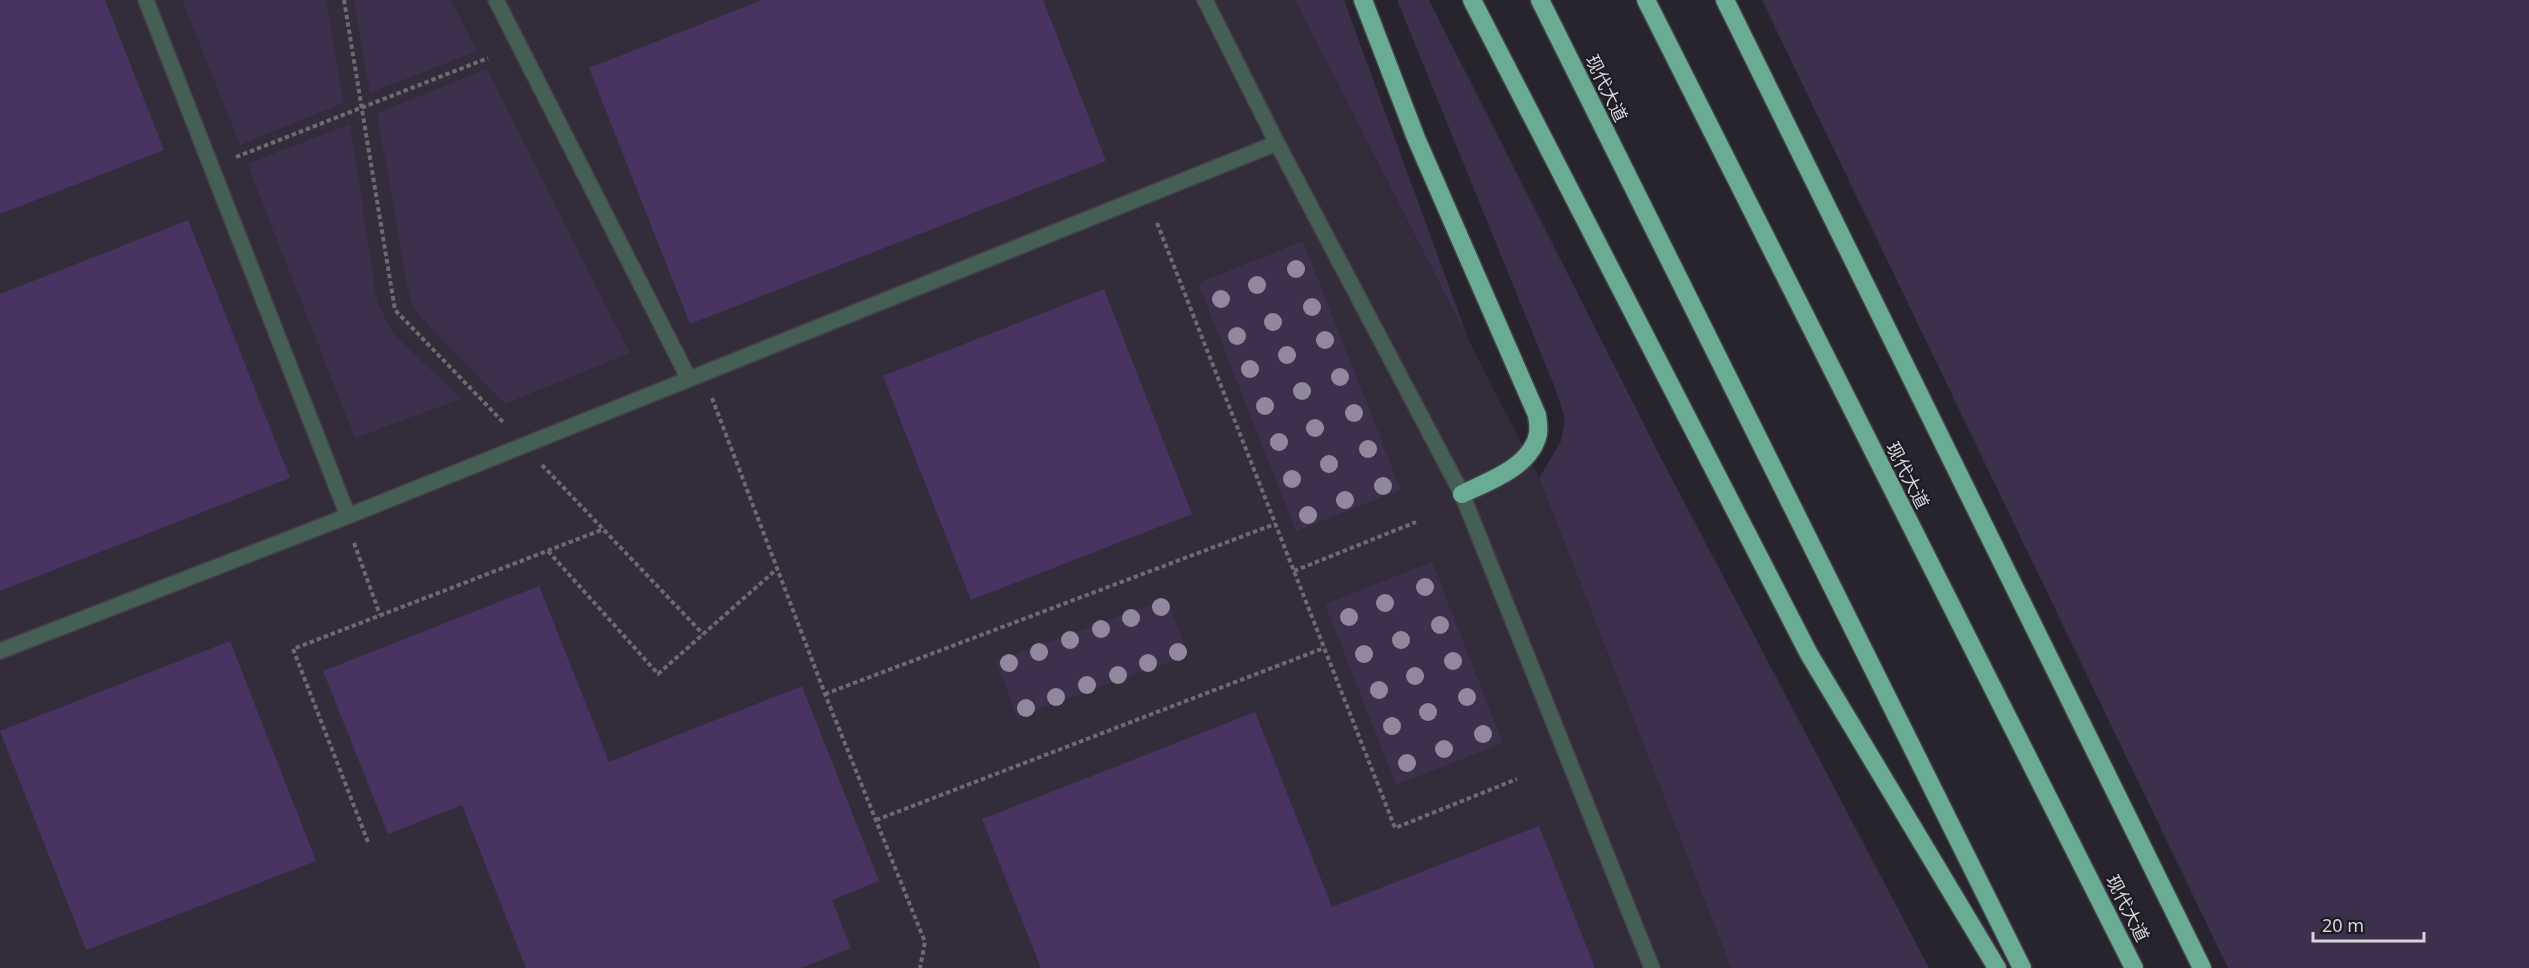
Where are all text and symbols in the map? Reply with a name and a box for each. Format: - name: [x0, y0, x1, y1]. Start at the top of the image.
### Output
- street label: 现代大道: [1580, 50, 1634, 126]
- street label: 现代大道: [1881, 437, 1935, 513]
- street label: 现代大道: [2101, 870, 2155, 946]
- scale bar: [2313, 905, 2424, 943]
- text: 20 m: [2322, 913, 2364, 937]

